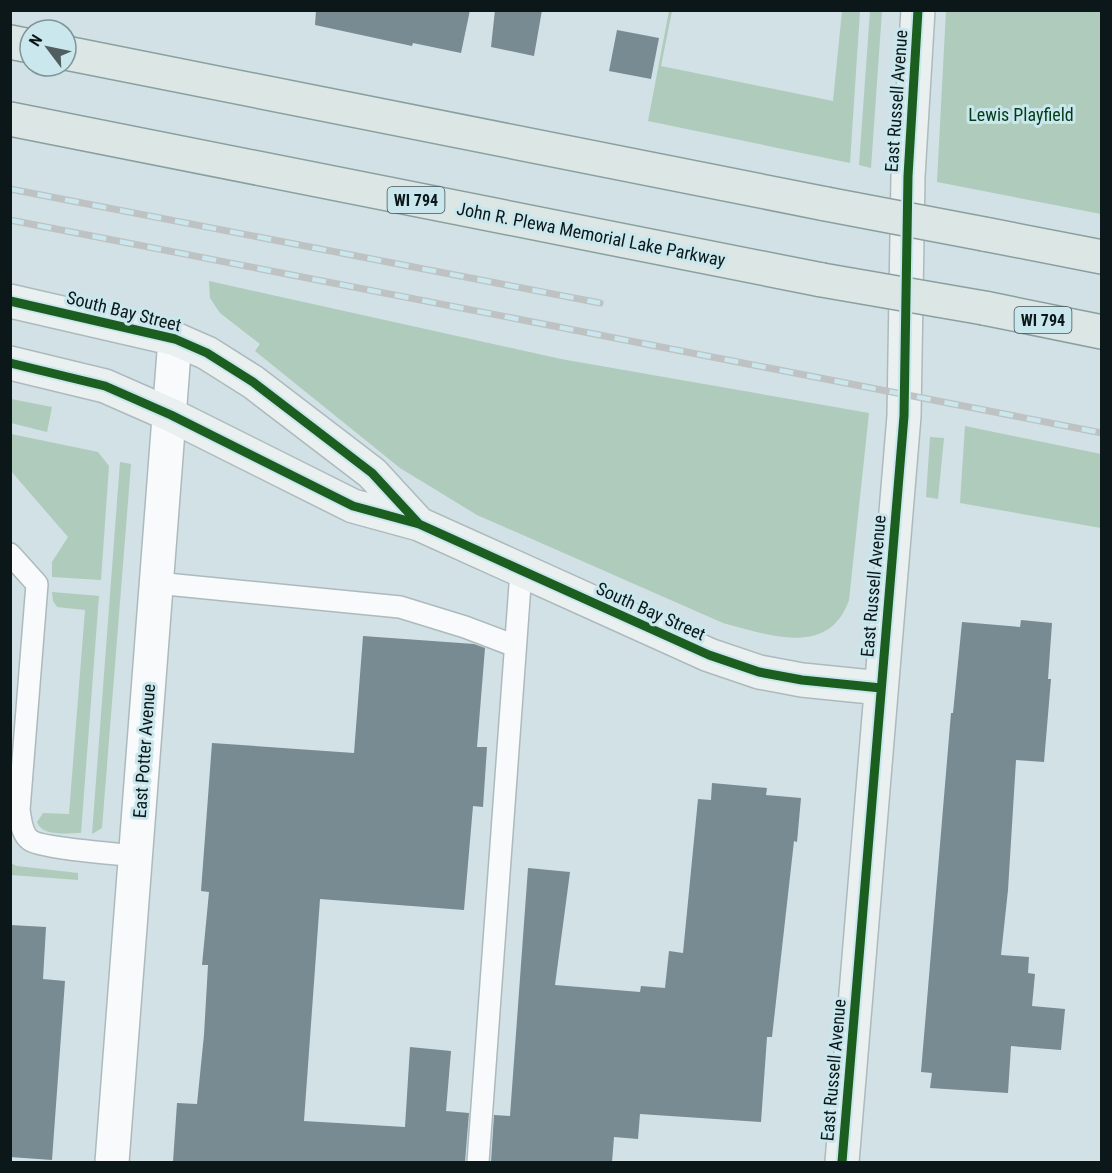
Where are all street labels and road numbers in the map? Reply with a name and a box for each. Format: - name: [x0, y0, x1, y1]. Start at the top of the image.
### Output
- street label: East Russell Avenue: [881, 29, 911, 173]
- road number: WI 794: [388, 187, 444, 213]
- street label: John R. Plewa Memorial Lake Parkway: [455, 198, 728, 270]
- street label: South Bay Street: [65, 287, 183, 335]
- road number: WI 794: [1014, 307, 1072, 333]
- street label: East Russell Avenue: [856, 514, 890, 658]
- street label: South Bay Street: [593, 578, 709, 644]
- street label: East Potter Avenue: [129, 683, 159, 819]
- street label: East Russell Avenue: [816, 998, 850, 1142]

